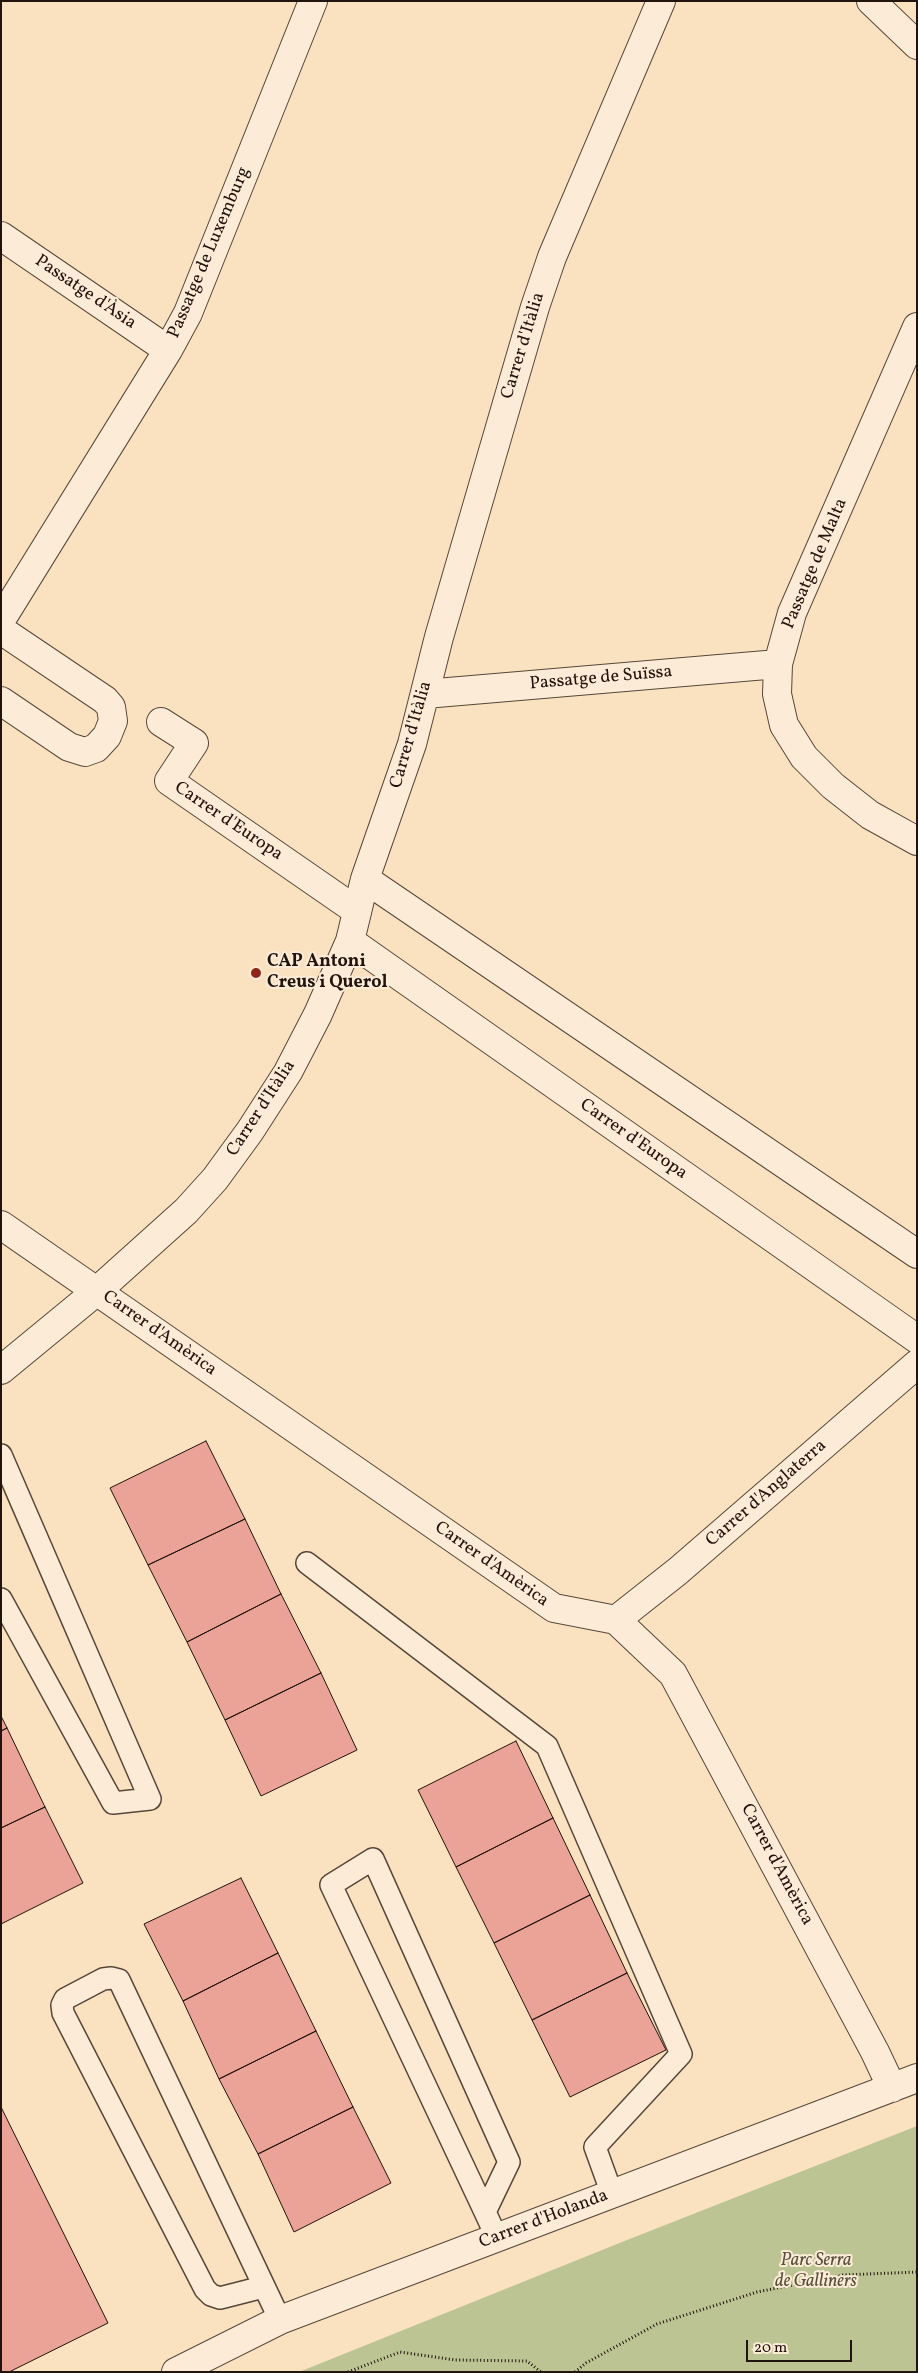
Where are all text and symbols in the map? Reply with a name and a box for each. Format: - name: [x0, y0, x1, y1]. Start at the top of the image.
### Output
- street label: Passatge de Luxemburg: [164, 164, 256, 342]
- street label: Passatge d'Àsia: [30, 251, 140, 335]
- street label: Carrer d'Itàlia: [498, 290, 550, 402]
- street label: Passatge de Malta: [779, 495, 853, 633]
- street label: Passatge de Suïssa: [529, 662, 673, 696]
- street label: Carrer d'Itàlia: [386, 679, 438, 791]
- street label: Carrer d'Europa: [170, 778, 286, 866]
- place label: CAP Antoni Creus i Querol: [267, 952, 388, 994]
- marker: CAP Antoni Creus i Querol: [249, 966, 263, 980]
- street label: Carrer d'Itàlia: [223, 1057, 301, 1161]
- street label: Carrer d'Europa: [575, 1095, 691, 1185]
- street label: Carrer d'Amèrica: [98, 1287, 220, 1381]
- street label: Carrer d'Anglaterra: [702, 1436, 832, 1552]
- street label: Carrer d'Amèrica: [430, 1518, 552, 1612]
- street label: Carrer d'Amèrica: [735, 1801, 817, 1929]
- street label: Carrer d'Holanda: [477, 2186, 611, 2254]
- park label: Parc Serra de Galliners: [775, 2251, 857, 2294]
- scale bar: [748, 2330, 854, 2362]
- text: 20 m: [754, 2338, 787, 2359]

